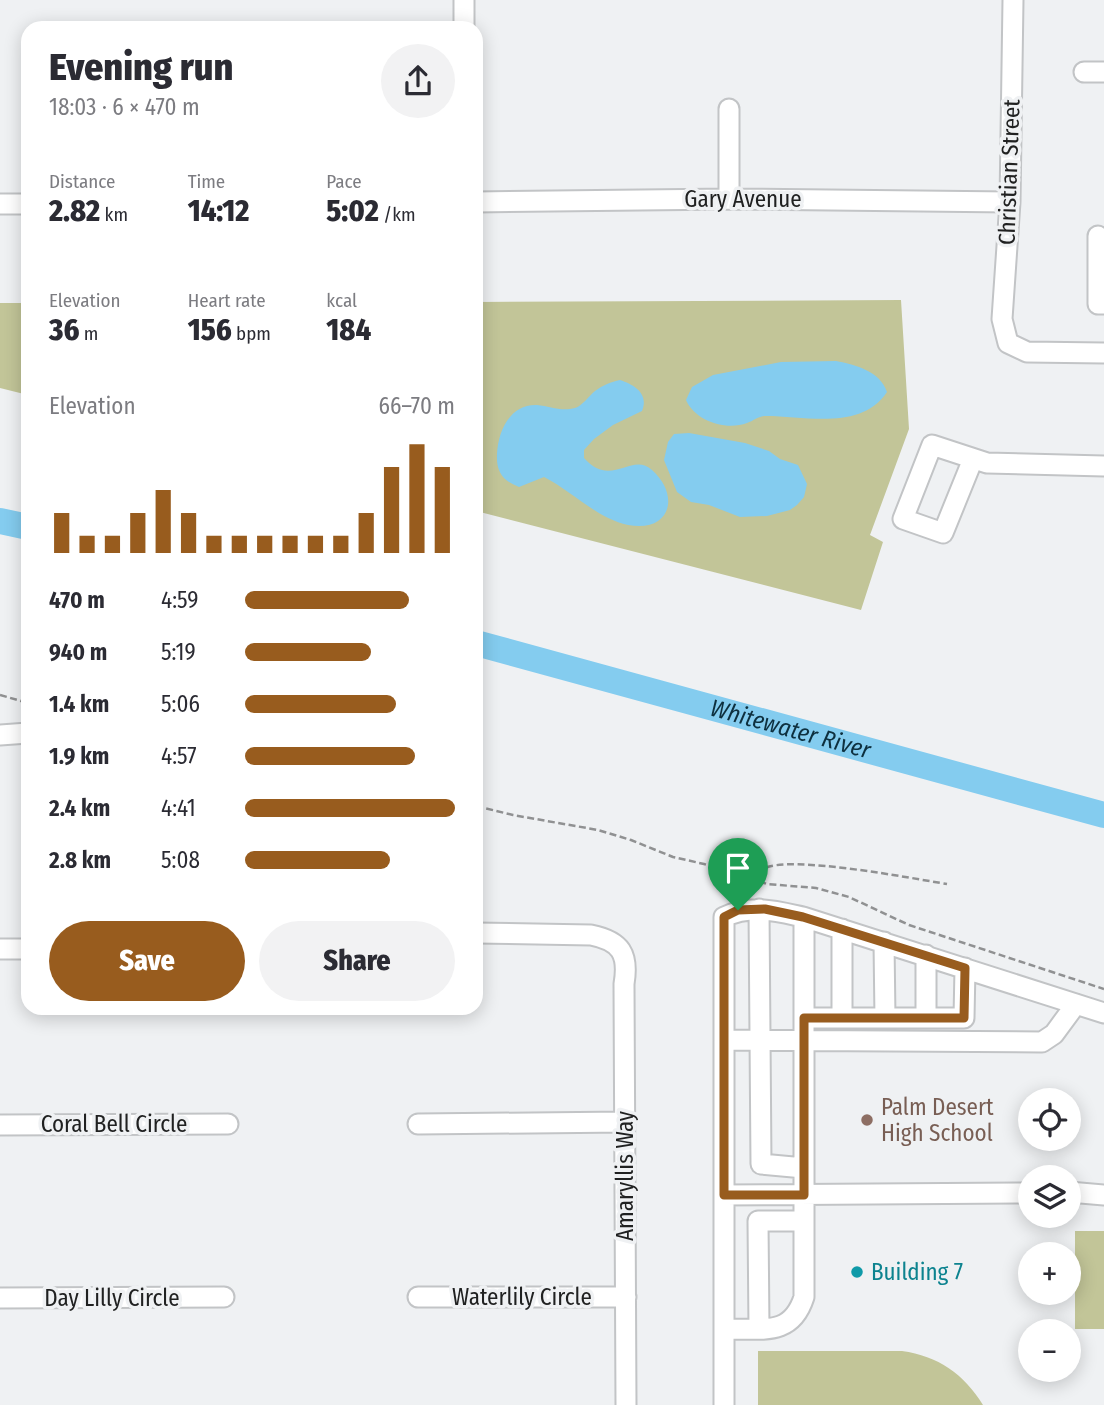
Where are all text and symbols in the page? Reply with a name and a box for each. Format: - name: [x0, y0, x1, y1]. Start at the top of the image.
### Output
- text: Evening run: [49, 44, 233, 90]
- button: share: [381, 44, 455, 118]
- text: 18:03 · 6 × 470 m: [49, 93, 200, 121]
- street label: Christian Street: [992, 98, 1026, 245]
- text: Distance: [49, 170, 116, 193]
- text: Time: [188, 170, 225, 193]
- text: Pace: [326, 170, 362, 193]
- street label: Gary Avenue: [684, 185, 802, 213]
- text: 2.82: [49, 193, 100, 229]
- text: 14:12: [188, 193, 249, 229]
- text: 5:02: [326, 193, 379, 229]
- text: km: [100, 203, 128, 226]
- text: /km: [379, 203, 416, 226]
- text: Elevation: [49, 289, 121, 312]
- text: Heart rate: [188, 289, 266, 312]
- text: kcal: [326, 289, 357, 312]
- text: 36: [49, 312, 79, 348]
- text: 156: [188, 312, 232, 348]
- text: 184: [326, 312, 371, 348]
- text: m: [79, 322, 98, 345]
- text: bpm: [232, 322, 271, 345]
- text: Elevation: [49, 392, 136, 420]
- text: 66–70 m: [379, 392, 455, 420]
- text: 470 m: [49, 586, 105, 614]
- text: 4:59: [161, 586, 199, 614]
- text: 940 m: [49, 638, 107, 666]
- text: 5:19: [161, 638, 196, 666]
- text: 1.4 km: [49, 690, 109, 718]
- text: 5:06: [161, 690, 200, 718]
- water label: Whitewater River: [707, 694, 874, 765]
- text: 1.9 km: [49, 742, 109, 770]
- text: 4:57: [161, 742, 197, 770]
- text: 2.4 km: [49, 794, 110, 822]
- text: 4:41: [161, 794, 196, 822]
- pin: [708, 838, 768, 910]
- text: 2.8 km: [49, 846, 111, 874]
- text: 5:08: [161, 846, 200, 874]
- icon: arrive: [719, 849, 757, 887]
- button: Save: [49, 921, 245, 1001]
- button: Share: [259, 921, 455, 1001]
- map controls: [1018, 1088, 1081, 1382]
- button: locate: [1018, 1088, 1081, 1151]
- place label: Palm Desert High School: [881, 1093, 994, 1147]
- street label: Coral Bell Circle: [41, 1110, 187, 1138]
- street label: Amaryllis Way: [611, 1110, 639, 1241]
- marker: Palm Desert High School: [859, 1112, 875, 1128]
- button: layers: [1018, 1165, 1081, 1228]
- button: +: [1018, 1242, 1081, 1305]
- place label: Building 7: [871, 1258, 963, 1286]
- marker: Building 7: [849, 1264, 865, 1280]
- street label: Waterlily Circle: [452, 1283, 592, 1311]
- street label: Day Lilly Circle: [44, 1284, 180, 1312]
- button: −: [1018, 1319, 1081, 1382]

